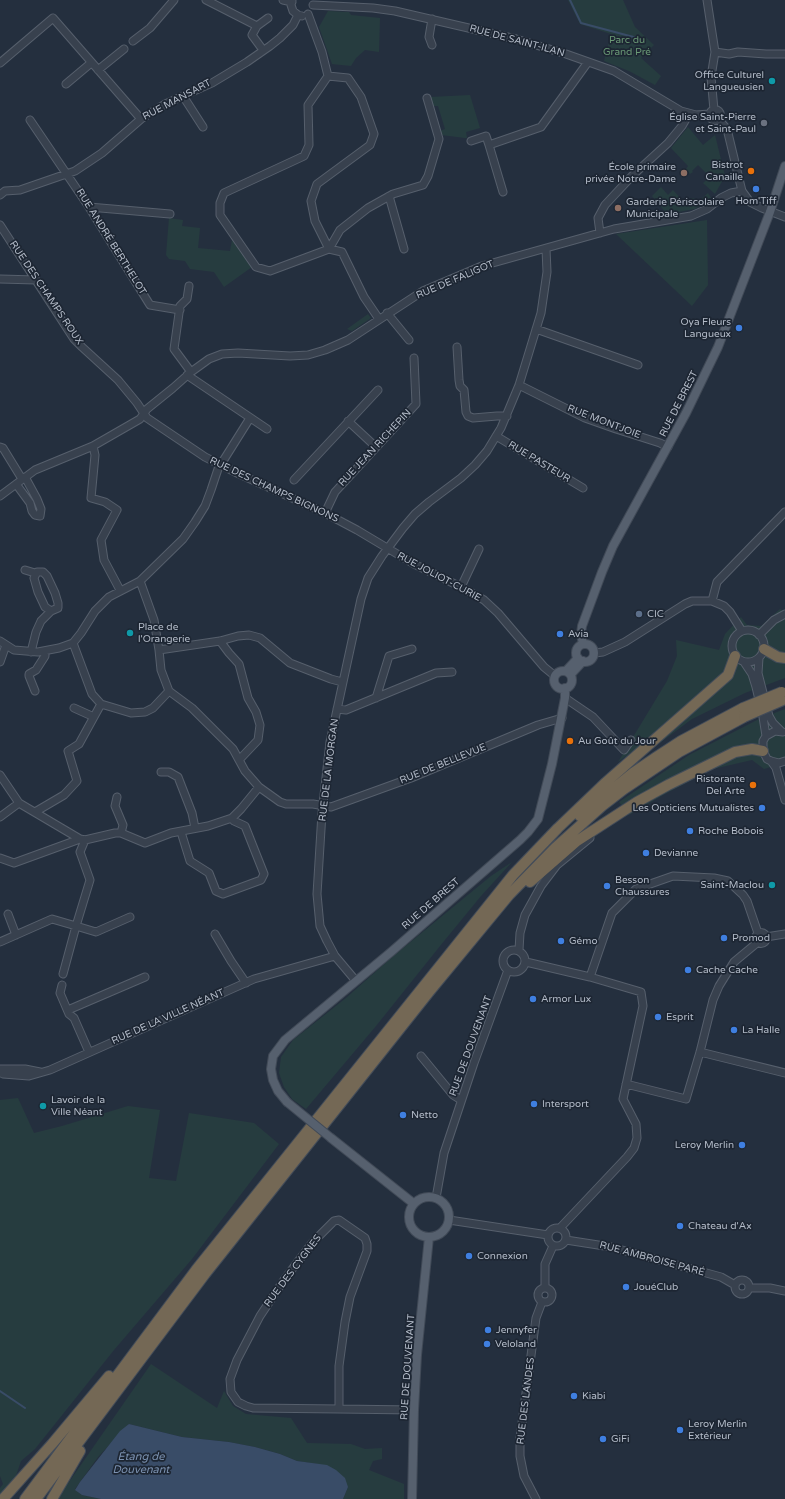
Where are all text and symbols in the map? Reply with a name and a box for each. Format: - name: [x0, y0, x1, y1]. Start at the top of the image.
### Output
- street label: RUE DE SAINT-ILAN: [468, 23, 566, 59]
- park label: Parc du Grand Pré: [603, 34, 651, 58]
- place label: Office Culturel Langueusien: [695, 69, 764, 92]
- marker: Office Culturel Langueusien: [767, 76, 777, 86]
- street label: RUE MANSART: [141, 77, 213, 123]
- place label: Église Saint-Pierre et Saint-Paul: [669, 111, 756, 134]
- marker: Église Saint-Pierre et Saint-Paul: [759, 118, 769, 128]
- place label: Bistrot Canaille: [706, 159, 743, 182]
- place label: École primaire privée Notre-Dame: [585, 161, 676, 184]
- marker: Bistrot Canaille: [746, 166, 756, 176]
- marker: École primaire privée Notre-Dame: [679, 168, 689, 178]
- marker: Hom'Tiff: [751, 184, 761, 194]
- street label: RUE ANDRÉ BERTHELOT: [73, 187, 149, 297]
- place label: Hom'Tiff: [735, 195, 777, 207]
- place label: Garderie Périscolaire Municipale: [626, 196, 724, 220]
- marker: Garderie Périscolaire Municipale: [613, 203, 623, 213]
- street label: RUE DES CHAMPS ROUX: [7, 239, 85, 347]
- street label: RUE DE FALIGOT: [414, 258, 496, 302]
- place label: Oya Fleurs Langueux: [680, 316, 731, 340]
- marker: Oya Fleurs Langueux: [734, 323, 744, 333]
- street label: RUE DE BREST: [657, 369, 701, 439]
- street label: RUE MONTJOIE: [566, 402, 642, 442]
- street label: RUE JEAN RICHEPIN: [336, 407, 414, 489]
- street label: RUE PASTEUR: [506, 439, 572, 485]
- street label: RUE DES CHAMPS BIGNONS: [208, 455, 340, 525]
- street label: RUE JOLIOT-CURIE: [395, 550, 483, 604]
- place label: CIC: [647, 608, 664, 620]
- marker: CIC: [634, 609, 644, 619]
- place label: Place de l'Orangerie: [138, 621, 190, 644]
- marker: Place de l'Orangerie: [125, 628, 135, 638]
- place label: Avia: [568, 628, 589, 640]
- marker: Avia: [555, 629, 565, 639]
- street label: RUE DE LA MORGAN: [317, 718, 341, 822]
- place label: Au Goût du Jour: [578, 735, 656, 747]
- marker: Au Goût du Jour: [565, 736, 575, 746]
- street label: RUE DE BELLEVUE: [398, 741, 488, 787]
- place label: Ristorante Del Arte: [696, 773, 745, 796]
- marker: Ristorante Del Arte: [748, 780, 758, 790]
- place label: Les Opticiens Mutualistes: [633, 802, 754, 814]
- marker: Les Opticiens Mutualistes: [757, 803, 767, 813]
- place label: Roche Bobois: [698, 825, 764, 837]
- marker: Roche Bobois: [685, 826, 695, 836]
- place label: Devianne: [654, 847, 698, 859]
- marker: Devianne: [641, 848, 651, 858]
- place label: Besson Chaussures: [615, 874, 670, 898]
- street label: RUE DE BREST: [400, 876, 462, 932]
- place label: Saint-Maclou: [701, 879, 764, 891]
- marker: Saint-Maclou: [767, 880, 777, 890]
- marker: Besson Chaussures: [602, 881, 612, 891]
- place label: Promod: [732, 932, 770, 944]
- marker: Promod: [719, 933, 729, 943]
- place label: Gémo: [569, 935, 597, 947]
- marker: Gémo: [556, 936, 566, 946]
- place label: Cache Cache: [696, 964, 758, 976]
- marker: Cache Cache: [683, 965, 693, 975]
- street label: RUE DE LA VILLE NÉANT: [110, 987, 226, 1047]
- place label: Armor Lux: [541, 993, 591, 1005]
- street label: RUE DE DOUVENANT: [447, 994, 495, 1098]
- marker: Armor Lux: [528, 994, 538, 1004]
- place label: Esprit: [666, 1011, 694, 1023]
- marker: Esprit: [653, 1012, 663, 1022]
- place label: La Halle: [742, 1024, 780, 1036]
- marker: La Halle: [729, 1025, 739, 1035]
- place label: Lavoir de la Ville Néant: [51, 1094, 105, 1118]
- place label: Intersport: [542, 1098, 589, 1110]
- marker: Intersport: [529, 1099, 539, 1109]
- marker: Lavoir de la Ville Néant: [38, 1101, 48, 1111]
- place label: Netto: [411, 1109, 438, 1121]
- marker: Netto: [398, 1110, 408, 1120]
- place label: Leroy Merlin: [675, 1139, 734, 1151]
- marker: Leroy Merlin: [737, 1140, 747, 1150]
- place label: Chateau d'Ax: [688, 1220, 752, 1232]
- marker: Chateau d'Ax: [675, 1221, 685, 1231]
- street label: RUE DES CYGNES: [262, 1232, 324, 1310]
- street label: RUE AMBROISE PARÉ: [598, 1239, 706, 1279]
- place label: Connexion: [477, 1250, 528, 1262]
- marker: Connexion: [464, 1251, 474, 1261]
- place label: JouéClub: [634, 1281, 678, 1293]
- marker: JouéClub: [621, 1282, 631, 1292]
- street label: RUE DE DOUVENANT: [398, 1314, 418, 1420]
- place label: Jennyfer: [496, 1324, 537, 1336]
- marker: Jennyfer: [483, 1325, 493, 1335]
- place label: Veloland: [495, 1338, 536, 1350]
- marker: Veloland: [482, 1339, 492, 1349]
- street label: RUE DES LANDES: [515, 1357, 537, 1445]
- place label: Kiabi: [582, 1390, 606, 1402]
- marker: Kiabi: [569, 1391, 579, 1401]
- place label: Leroy Merlin Extérieur: [688, 1418, 747, 1442]
- marker: Leroy Merlin Extérieur: [675, 1425, 685, 1435]
- place label: GiFi: [611, 1433, 629, 1445]
- marker: GiFi: [598, 1434, 608, 1444]
- water label: Étang de Douvenant: [112, 1450, 170, 1476]

